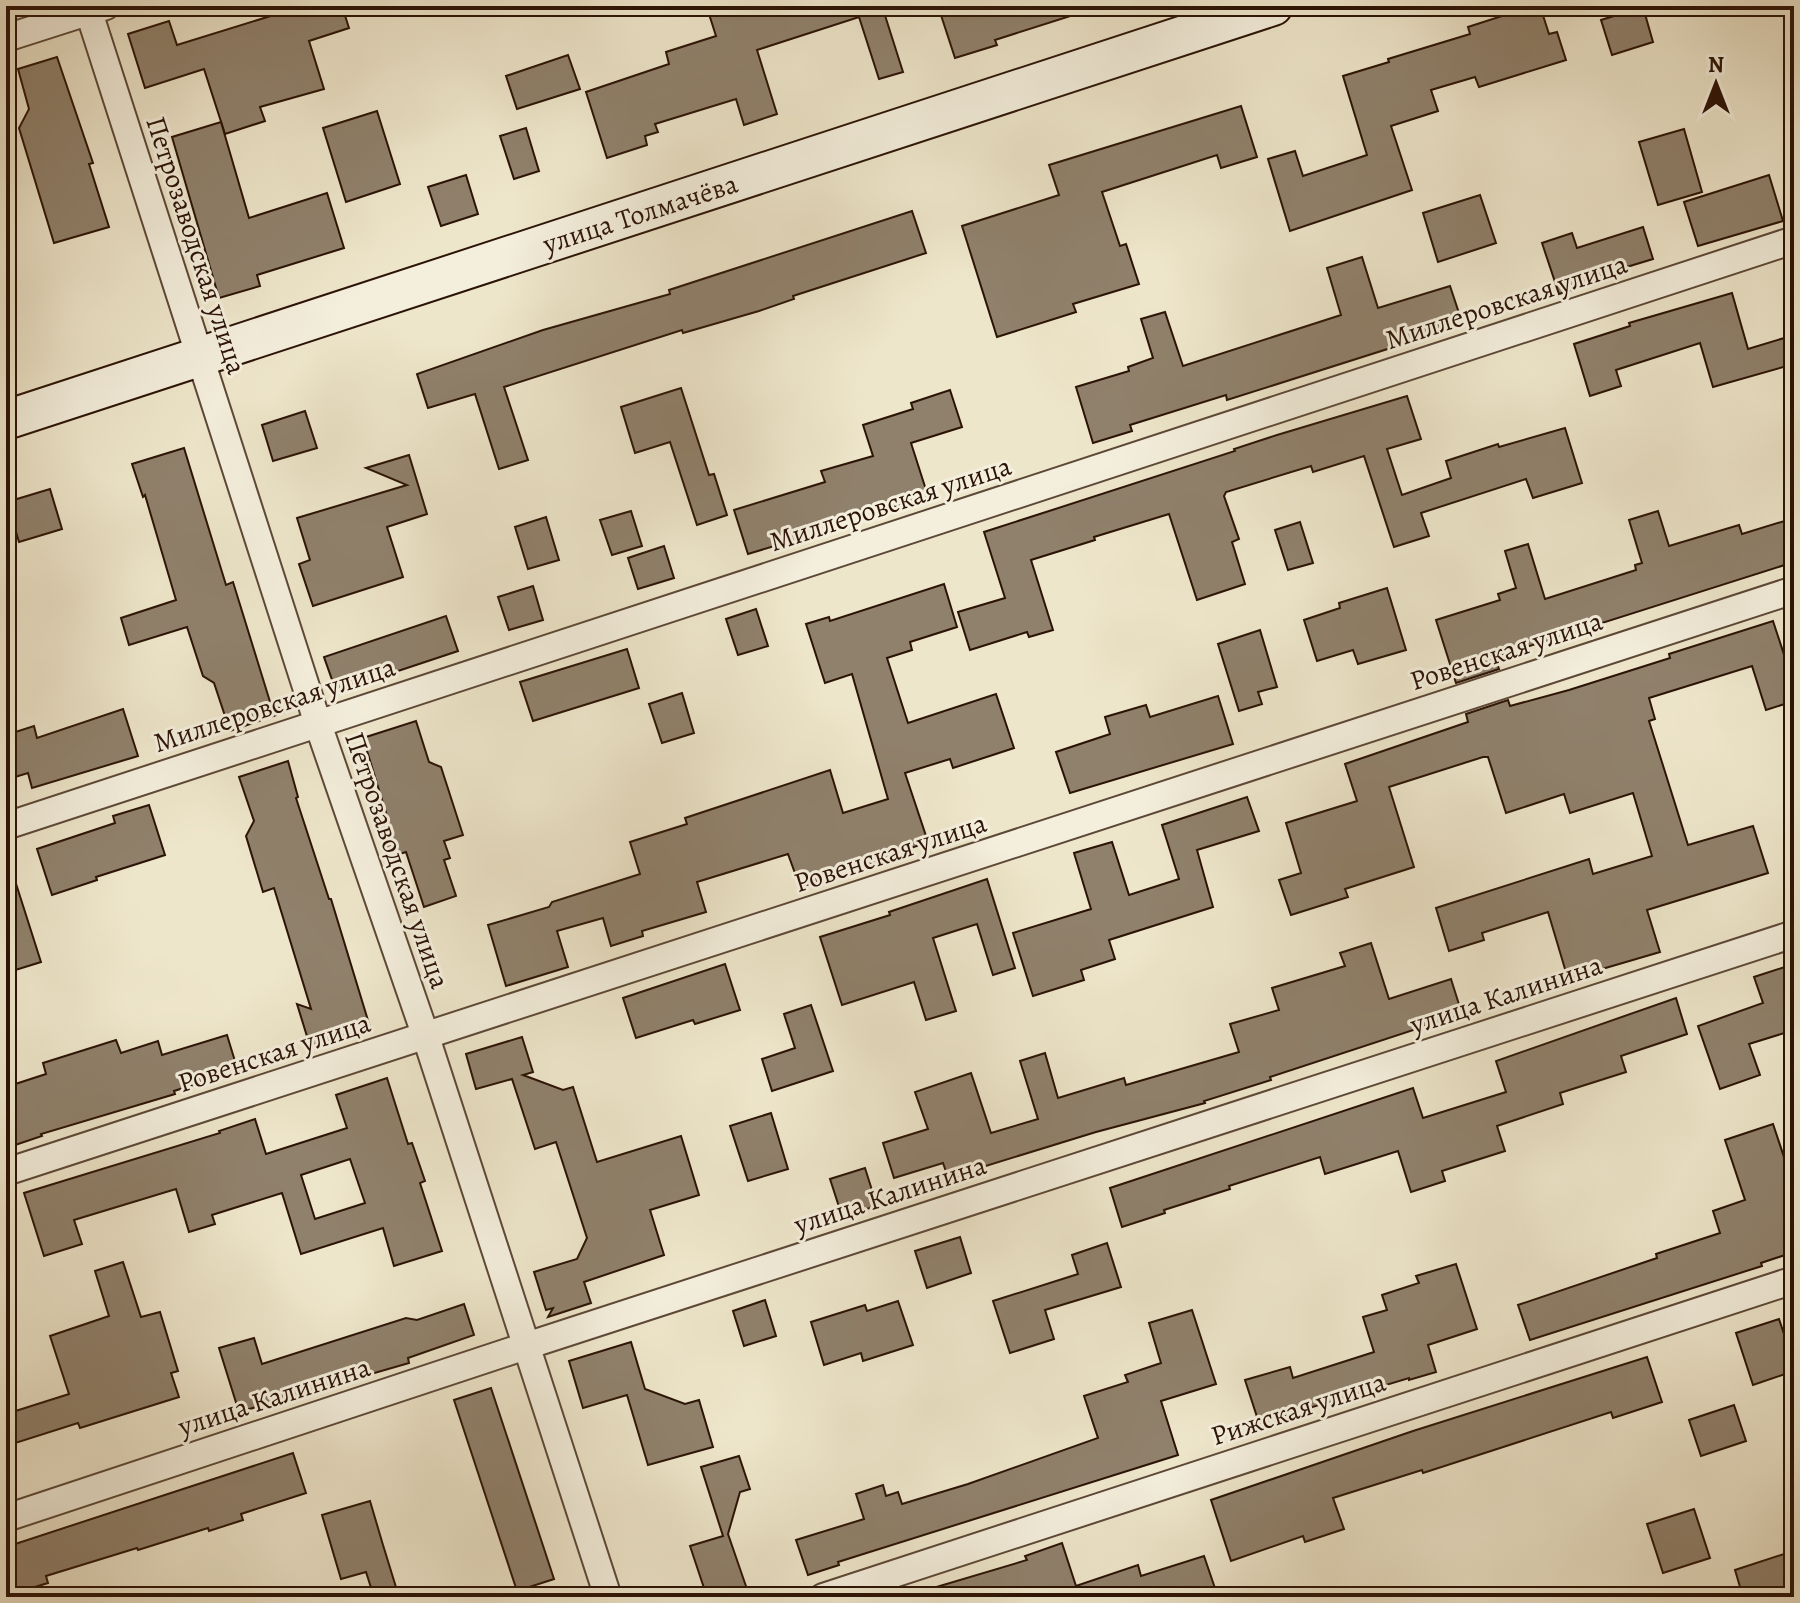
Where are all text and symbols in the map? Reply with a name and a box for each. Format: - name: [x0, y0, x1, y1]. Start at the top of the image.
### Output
- north arrow: [1676, 44, 1756, 124]
- text: N: [1708, 50, 1724, 80]
- street label: Петрозаводская улица: [136, 111, 256, 379]
- street label: улица Толмачёва: [537, 165, 743, 264]
- street label: Миллеровская улица: [1381, 245, 1632, 359]
- street label: Миллеровская улица: [765, 447, 1016, 561]
- street label: Ровенская улица: [1405, 602, 1607, 700]
- street label: Миллеровская улица: [149, 648, 400, 762]
- street label: Петрозаводская улица: [335, 727, 459, 994]
- street label: Ровенская улица: [789, 804, 991, 902]
- street label: улица Калинина: [1404, 946, 1607, 1044]
- street label: Ровенская улица: [173, 1004, 375, 1102]
- street label: улица Калинина: [788, 1146, 991, 1244]
- street label: улица Калинина: [172, 1348, 375, 1446]
- street label: Рижская улица: [1206, 1363, 1391, 1455]

